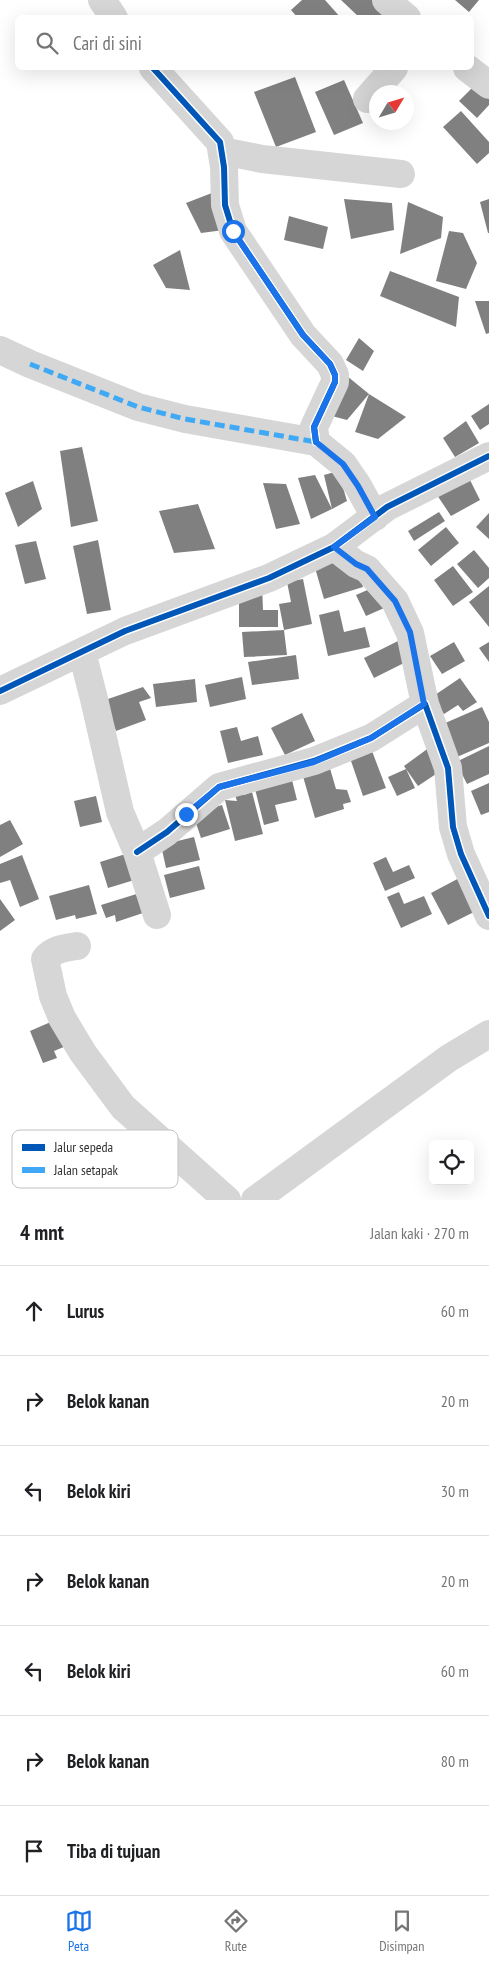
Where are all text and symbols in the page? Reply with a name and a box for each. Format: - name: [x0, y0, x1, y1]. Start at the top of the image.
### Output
- search box: [15, 15, 474, 70]
- icon: search: [33, 29, 61, 57]
- text: Cari di sini: [73, 31, 142, 55]
- north arrow: [369, 85, 414, 130]
- route start: [222, 220, 245, 243]
- route end: [175, 803, 198, 826]
- legend: [12, 1130, 178, 1188]
- text: Jalur sepeda: [53, 1138, 113, 1156]
- map controls: [429, 1140, 474, 1185]
- button: locate: [429, 1140, 474, 1185]
- text: Jalan setapak: [53, 1161, 119, 1179]
- text: 4 mnt: [20, 1219, 64, 1246]
- text: Jalan kaki · 270 m: [370, 1223, 469, 1243]
- icon: ahead: [20, 1297, 48, 1325]
- text: Lurus: [67, 1299, 104, 1323]
- text: 60 m: [441, 1301, 469, 1321]
- icon: right: [20, 1387, 48, 1415]
- text: Belok kanan: [67, 1389, 149, 1413]
- text: 20 m: [441, 1391, 469, 1411]
- icon: left: [20, 1477, 48, 1505]
- text: Belok kiri: [67, 1479, 131, 1503]
- text: 30 m: [441, 1481, 469, 1501]
- icon: right: [20, 1567, 48, 1595]
- text: Belok kanan: [67, 1569, 149, 1593]
- text: 20 m: [441, 1571, 469, 1591]
- icon: left: [20, 1657, 48, 1685]
- text: Belok kiri: [67, 1659, 131, 1683]
- text: 60 m: [441, 1661, 469, 1681]
- icon: right: [20, 1747, 48, 1775]
- text: Belok kanan: [67, 1749, 149, 1773]
- text: 80 m: [441, 1751, 469, 1771]
- icon: arrive: [20, 1837, 48, 1865]
- text: Tiba di tujuan: [67, 1839, 160, 1863]
- tab: Peta: [65, 1907, 93, 1955]
- tab: Rute: [222, 1907, 250, 1955]
- tab: Disimpan: [379, 1907, 424, 1955]

